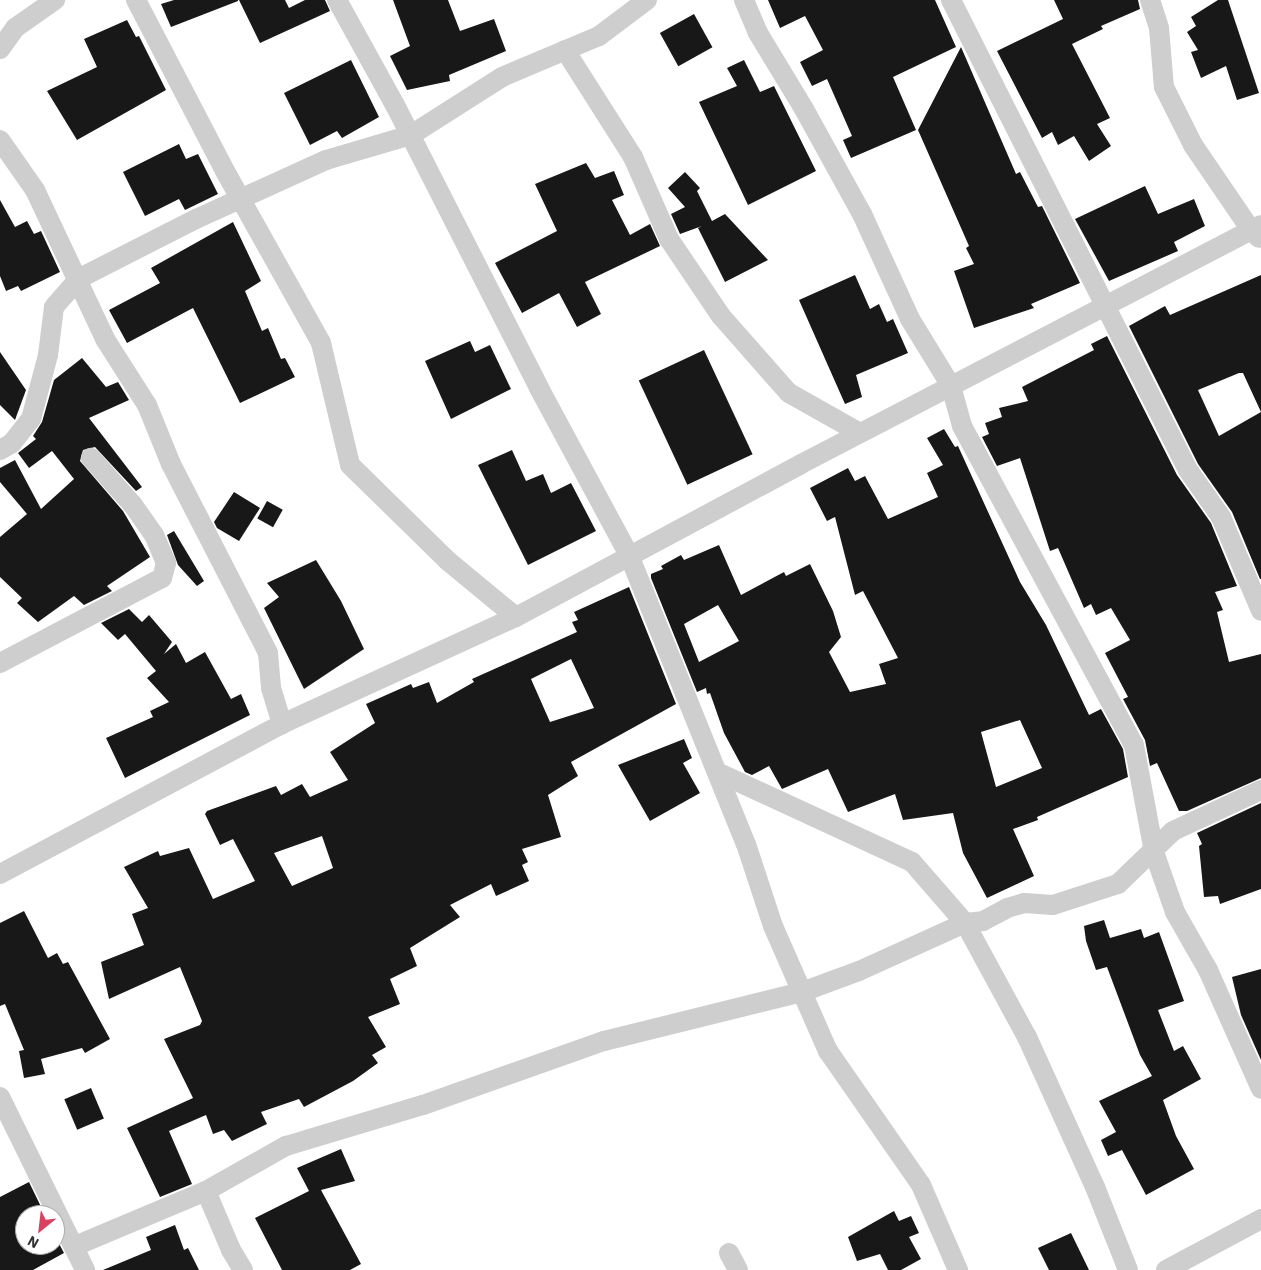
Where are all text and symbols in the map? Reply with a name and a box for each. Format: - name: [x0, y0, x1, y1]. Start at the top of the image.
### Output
- north arrow: [15, 1205, 65, 1255]
- text: N: [24, 1232, 42, 1253]

